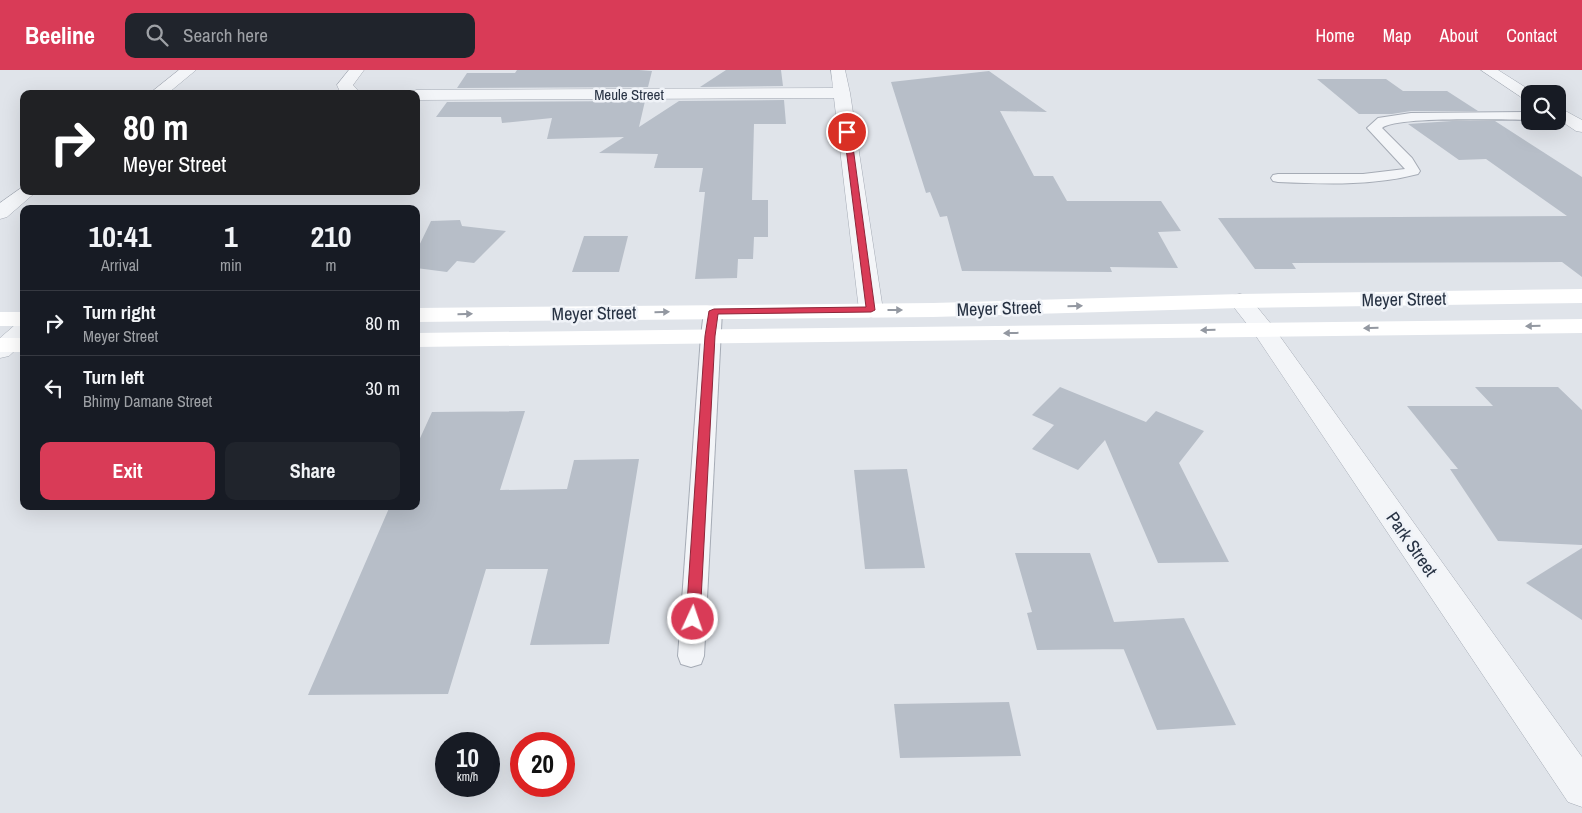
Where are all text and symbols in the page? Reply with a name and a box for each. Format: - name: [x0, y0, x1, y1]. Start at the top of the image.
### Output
- search box: [125, 13, 475, 58]
- text: Beeline: [25, 19, 95, 51]
- icon: search: [143, 21, 171, 49]
- text: Search here: [183, 22, 268, 48]
- text: Home: [1315, 23, 1355, 48]
- text: Map: [1383, 23, 1412, 48]
- text: About: [1440, 23, 1478, 48]
- text: Contact: [1506, 23, 1557, 48]
- street label: Meule Street: [594, 84, 664, 105]
- map controls: [1521, 85, 1566, 130]
- button: search: [1521, 85, 1566, 130]
- text: 80 m: [123, 104, 188, 151]
- icon: right: [40, 110, 105, 175]
- pin: [826, 111, 868, 153]
- icon: arrive: [833, 118, 861, 146]
- text: Meyer Street: [123, 149, 226, 179]
- text: 10:41: [89, 216, 151, 256]
- text: 1: [224, 216, 238, 256]
- text: 210: [310, 216, 351, 256]
- text: Arrival: [101, 254, 139, 276]
- text: min: [220, 254, 242, 276]
- text: m: [325, 254, 336, 276]
- street label: Meyer Street: [1362, 286, 1446, 312]
- street label: Meyer Street: [956, 294, 1042, 322]
- text: Turn right: [83, 299, 155, 325]
- street label: Meyer Street: [552, 300, 636, 326]
- one-way arrow: [1067, 301, 1083, 309]
- one-way arrow: [887, 306, 903, 314]
- one-way arrow: [655, 308, 671, 316]
- icon: right: [40, 309, 68, 337]
- text: 80 m: [365, 310, 400, 336]
- one-way arrow: [457, 310, 473, 318]
- one-way arrow: [1525, 322, 1541, 330]
- one-way arrow: [1363, 324, 1379, 332]
- text: Meyer Street: [83, 325, 158, 347]
- one-way arrow: [1200, 326, 1216, 334]
- one-way arrow: [1003, 329, 1019, 337]
- text: Turn left: [83, 364, 144, 390]
- icon: left: [40, 374, 68, 402]
- text: 30 m: [365, 375, 400, 401]
- text: Bhimy Damane Street: [83, 390, 212, 412]
- button: Exit: [40, 442, 215, 500]
- button: Share: [225, 442, 400, 500]
- street label: Park Street: [1381, 507, 1443, 581]
- position arrow: [666, 592, 718, 644]
- speed limit sign: 20: [510, 732, 575, 797]
- text: 10: [456, 741, 479, 775]
- text: km/h: [457, 769, 478, 785]

